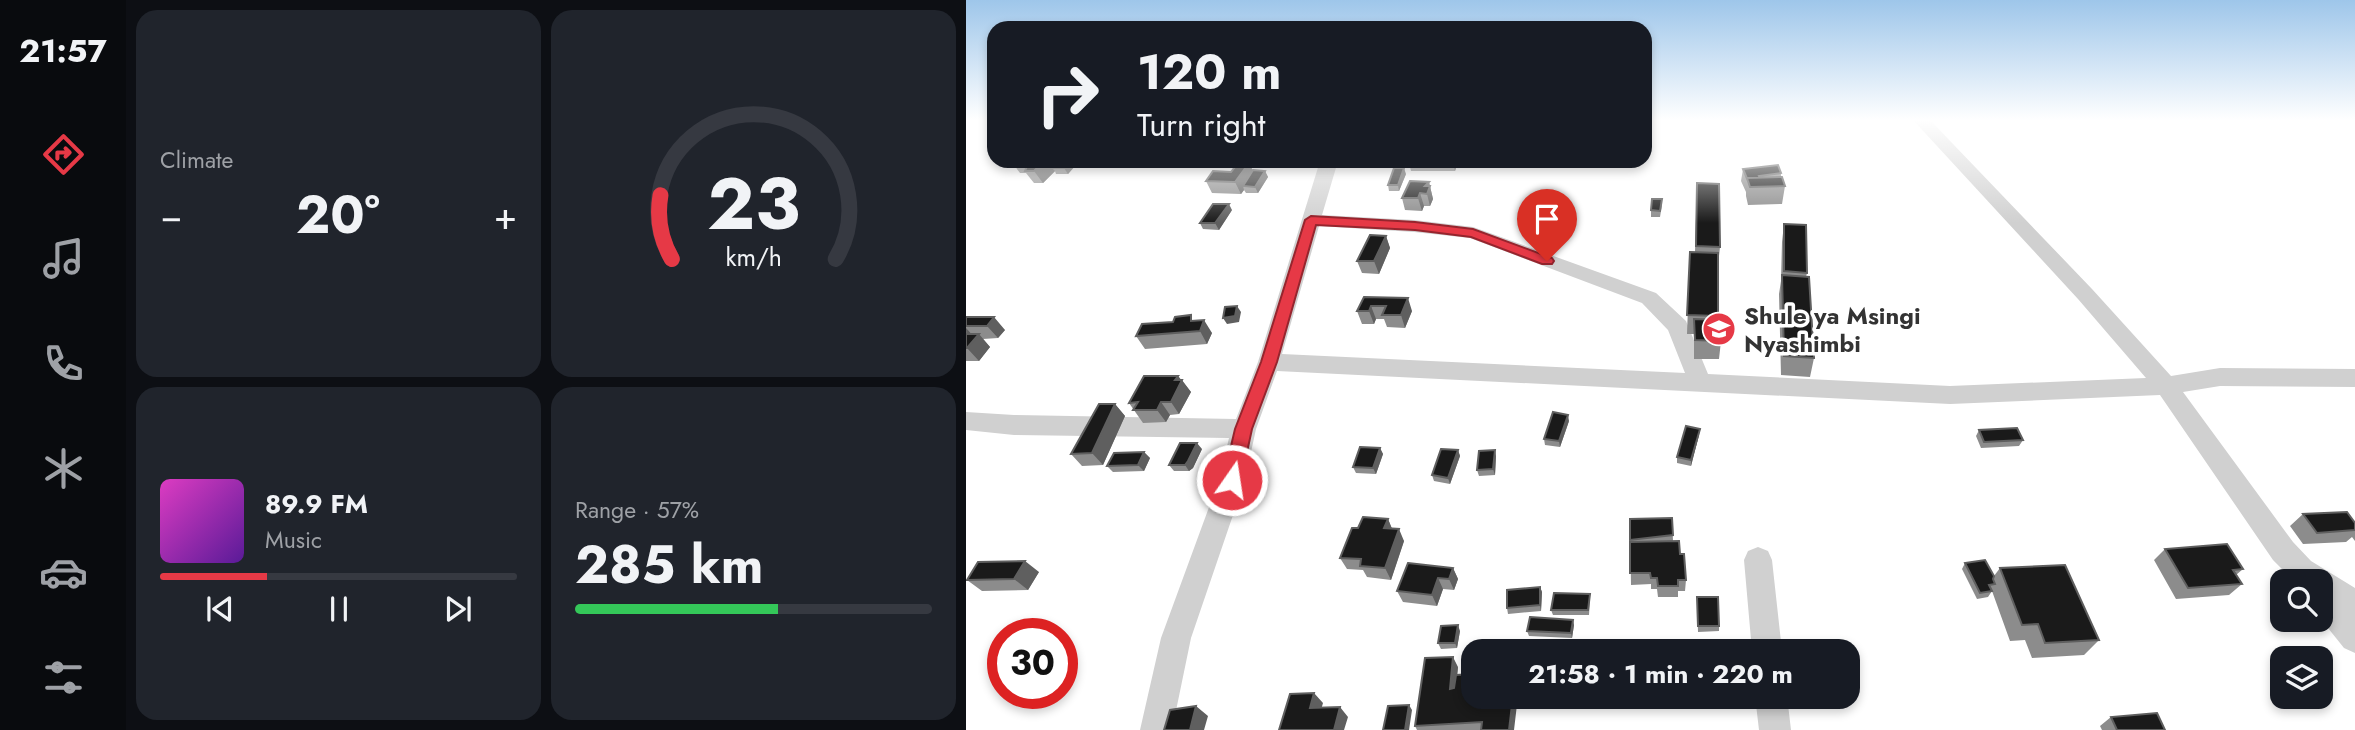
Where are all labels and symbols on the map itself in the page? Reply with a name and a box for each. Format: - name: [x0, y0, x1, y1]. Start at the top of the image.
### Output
- pin: [1517, 189, 1577, 261]
- place label: Shule ya Msingi Nyashimbi: [1744, 298, 1921, 361]
- school or university icon: Shule ya Msingi Nyashimbi: [1700, 310, 1738, 348]
- position arrow: [1195, 443, 1269, 517]
- speed limit sign: 30: [987, 618, 1078, 709]

